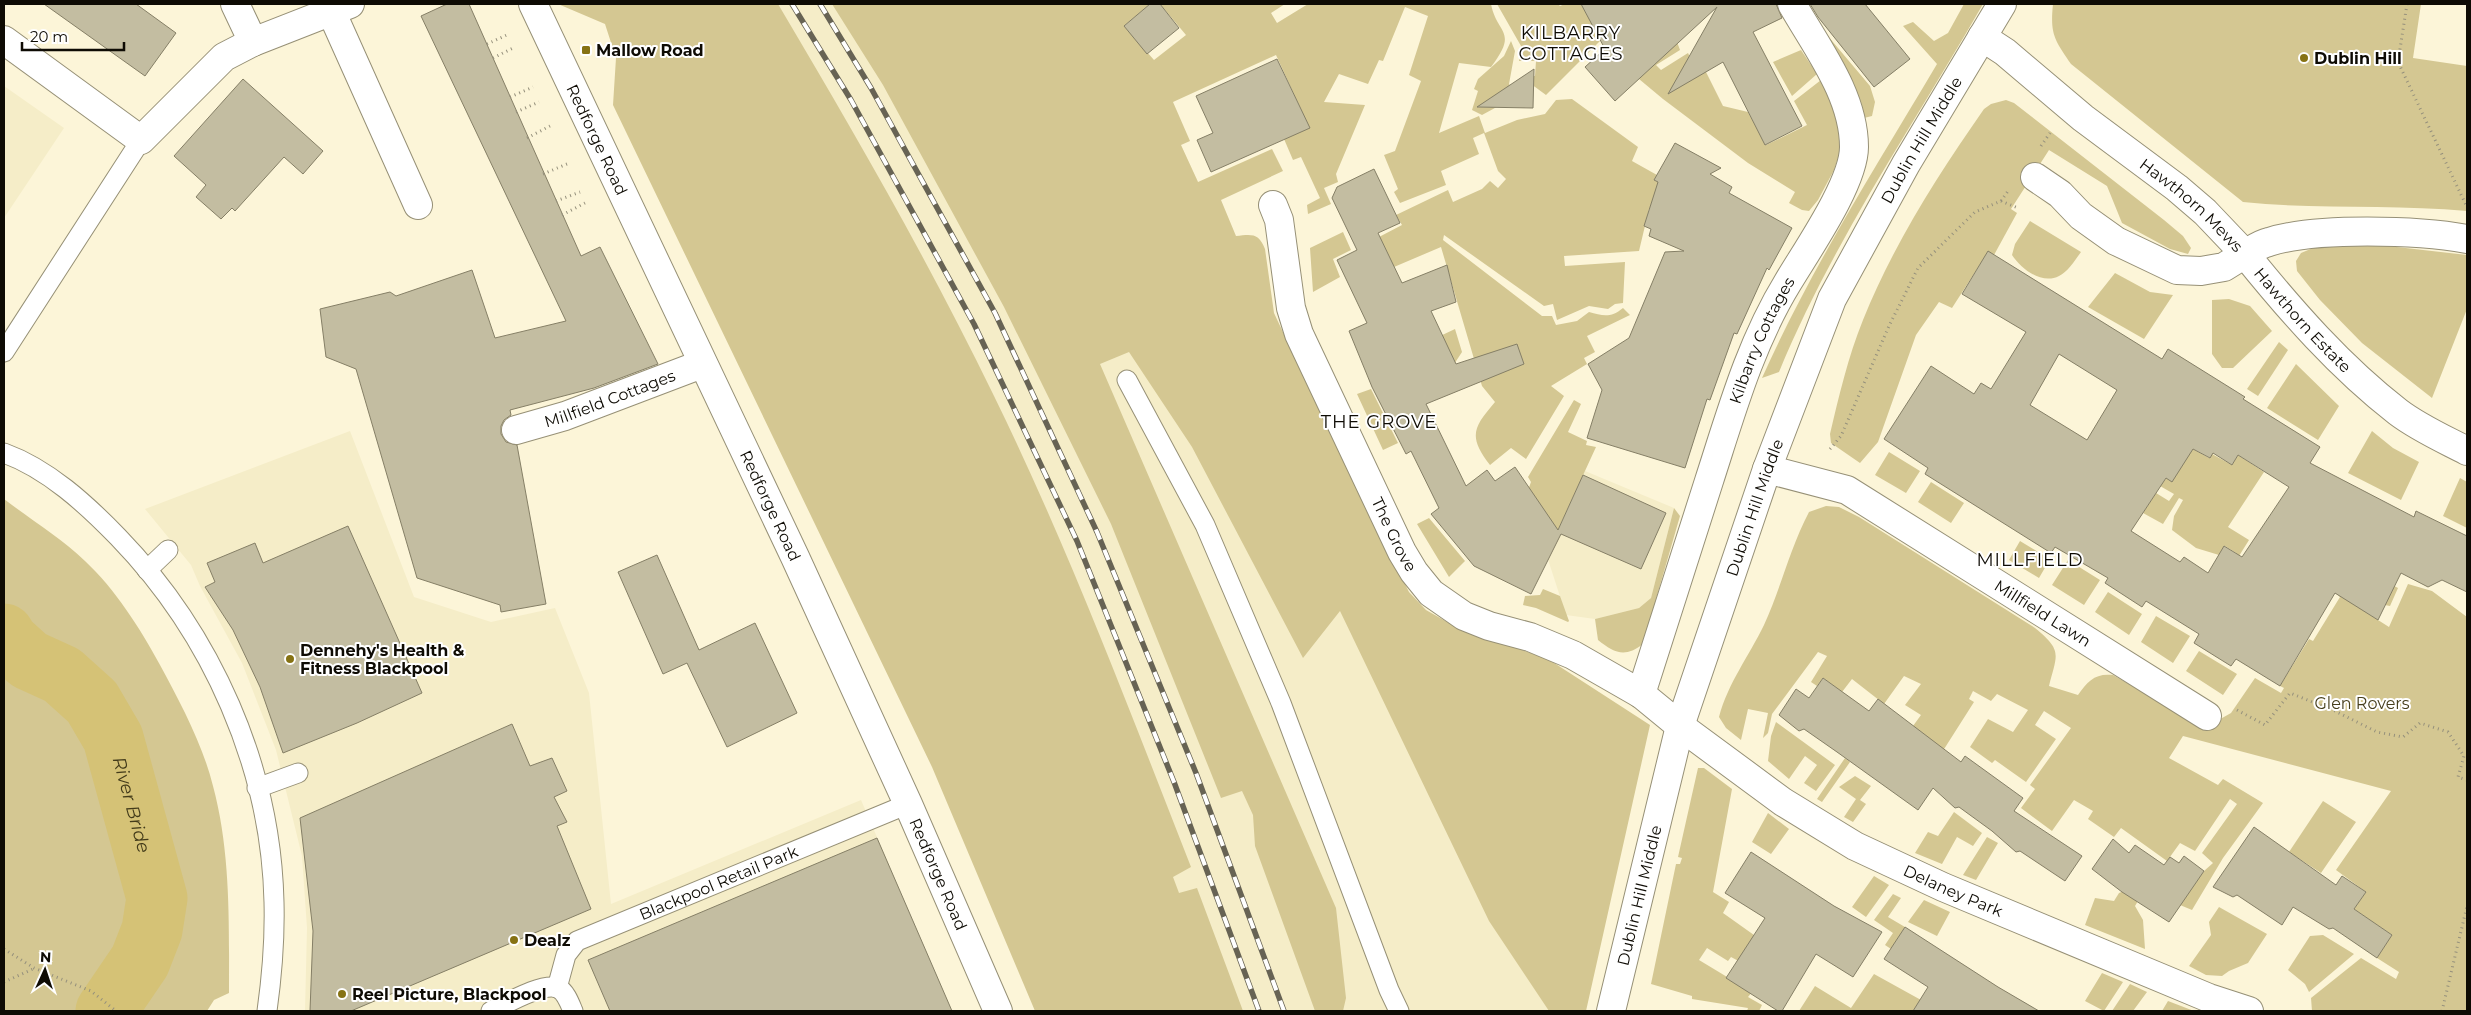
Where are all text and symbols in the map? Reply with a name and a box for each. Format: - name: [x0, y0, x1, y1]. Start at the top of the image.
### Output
- scale bar: [22, 20, 125, 52]
- district label: KILBARRY COTTAGES: [1518, 22, 1624, 65]
- text: 20 m: [30, 27, 68, 46]
- place label: Mallow Road: [596, 41, 704, 60]
- marker: Mallow Road: [580, 44, 592, 56]
- place label: Dublin Hill: [2314, 49, 2402, 68]
- marker: Dublin Hill: [2298, 52, 2310, 64]
- street label: Dublin Hill Middle: [1877, 73, 1966, 207]
- street label: Redforge Road: [563, 81, 632, 198]
- street label: Hawthorn Mews: [2136, 154, 2247, 256]
- street label: Hawthorn Estate: [2250, 264, 2355, 376]
- street label: Kilbarry Cottages: [1725, 273, 1798, 406]
- street label: Millfield Cottages: [542, 365, 678, 431]
- district label: THE GROVE: [1321, 411, 1437, 433]
- street label: Dublin Hill Middle: [1722, 436, 1787, 579]
- street label: Redforge Road: [736, 447, 805, 564]
- street label: The Grove: [1368, 494, 1421, 575]
- district label: MILLFIELD: [1976, 549, 2084, 571]
- street label: Millfield Lawn: [1991, 576, 2095, 650]
- place label: Dennehy's Health & Fitness Blackpool: [300, 641, 465, 678]
- marker: Dennehy's Health & Fitness Blackpool: [284, 653, 296, 665]
- park label: Glen Rovers: [2315, 694, 2410, 713]
- water label: River Bride: [108, 754, 155, 855]
- street label: Redforge Road: [906, 815, 971, 933]
- street label: Dublin Hill Middle: [1613, 823, 1665, 968]
- street label: Blackpool Retail Park: [636, 841, 801, 924]
- street label: Delaney Park: [1901, 860, 2006, 921]
- place label: Dealz: [524, 931, 571, 950]
- marker: Dealz: [508, 934, 520, 946]
- north arrow: [20, 945, 70, 995]
- text: N: [40, 948, 52, 966]
- place label: Reel Picture, Blackpool: [352, 985, 547, 1004]
- marker: Reel Picture, Blackpool: [336, 988, 348, 1000]

